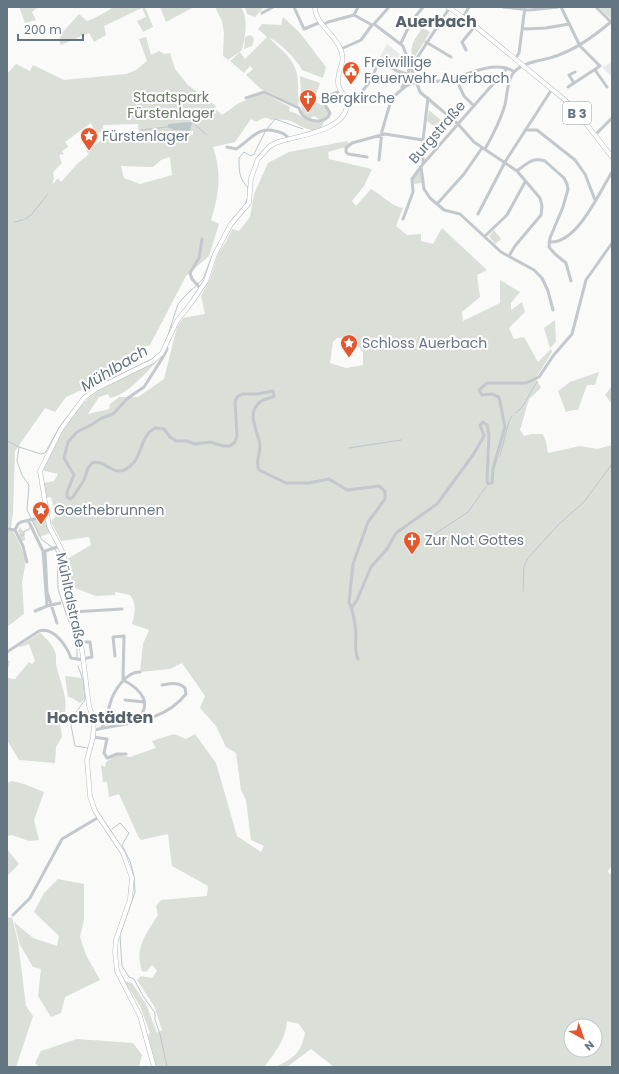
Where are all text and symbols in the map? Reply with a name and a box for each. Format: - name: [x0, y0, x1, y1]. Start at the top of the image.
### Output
- district label: Auerbach: [395, 10, 477, 33]
- scale bar: [18, 16, 83, 42]
- text: 200 m: [24, 21, 62, 38]
- place label: Freiwillige Feuerwehr Auerbach: [364, 52, 509, 88]
- public building icon: Freiwillige Feuerwehr Auerbach: [341, 60, 361, 85]
- park label: Staatspark Fürstenlager: [127, 87, 215, 123]
- church icon: Bergkirche: [298, 88, 318, 113]
- place label: Bergkirche: [321, 88, 395, 108]
- street label: Burgstraße: [404, 96, 470, 168]
- road number: B 3: [563, 102, 591, 124]
- place icon: Fürstenlager: [79, 126, 99, 151]
- place label: Fürstenlager: [102, 126, 190, 146]
- place icon: Schloss Auerbach: [339, 333, 359, 358]
- place label: Schloss Auerbach: [362, 333, 487, 353]
- water label: Mühlbach: [77, 340, 151, 396]
- place icon: Goethebrunnen: [31, 500, 51, 525]
- place label: Goethebrunnen: [54, 500, 164, 520]
- church icon: Zur Not Gottes: [402, 530, 422, 555]
- place label: Zur Not Gottes: [425, 530, 524, 550]
- street label: Mühltalstraße: [51, 551, 91, 650]
- district label: Hochstädten: [47, 706, 153, 729]
- north arrow: [563, 1018, 603, 1058]
- text: N: [581, 1037, 598, 1054]

